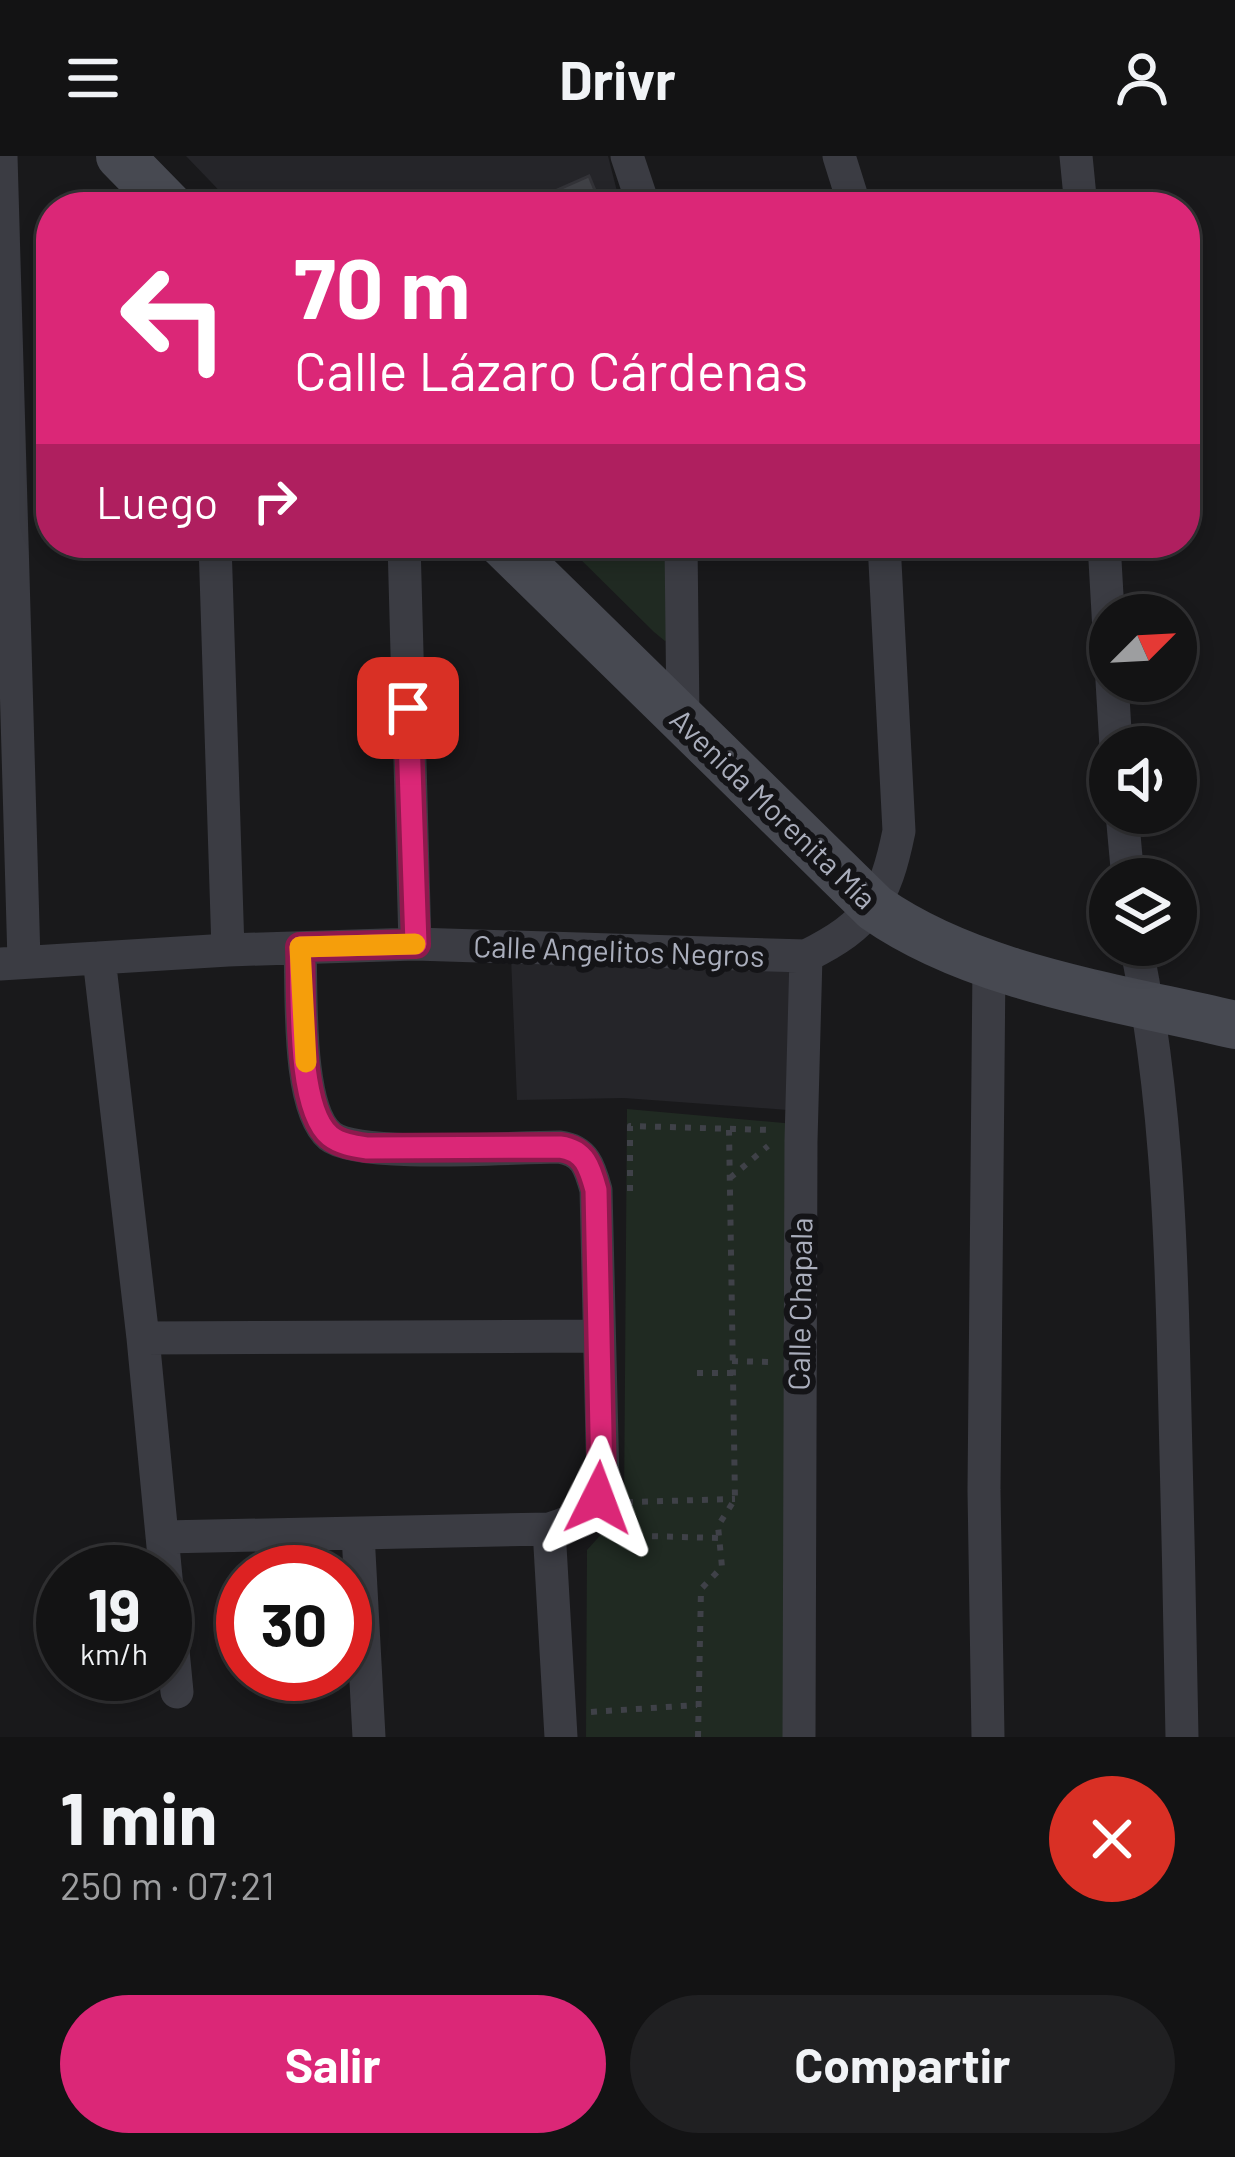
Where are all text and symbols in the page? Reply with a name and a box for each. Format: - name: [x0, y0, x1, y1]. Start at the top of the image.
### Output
- icon: menu: [60, 45, 126, 111]
- icon: person: [1109, 45, 1175, 111]
- text: Drivr: [559, 46, 676, 111]
- text: 70 m: [294, 235, 470, 336]
- icon: left: [96, 240, 252, 396]
- text: Calle Lázaro Cárdenas: [294, 337, 808, 402]
- icon: right: [242, 468, 308, 534]
- text: Luego: [96, 474, 218, 528]
- north arrow: [1089, 594, 1197, 702]
- map controls: [1089, 594, 1197, 966]
- pin: [357, 657, 459, 759]
- icon: arrive: [375, 675, 441, 741]
- street label: Avenida Morenita Mía: [664, 700, 884, 916]
- button: sound: [1089, 726, 1197, 834]
- button: layers: [1089, 858, 1197, 966]
- street label: Calle Angelitos Negros: [473, 927, 765, 973]
- street label: Calle Chapala: [779, 1217, 819, 1391]
- position arrow: [535, 1435, 661, 1561]
- speed limit sign: 30: [216, 1545, 372, 1701]
- text: 19: [87, 1572, 141, 1644]
- text: km/h: [80, 1635, 148, 1671]
- text: 1 min: [60, 1773, 218, 1859]
- button: close: [1049, 1776, 1175, 1902]
- text: 250 m · 07:21: [60, 1861, 275, 1908]
- button: Salir: [60, 1995, 606, 2133]
- button: Compartir: [630, 1995, 1175, 2133]

